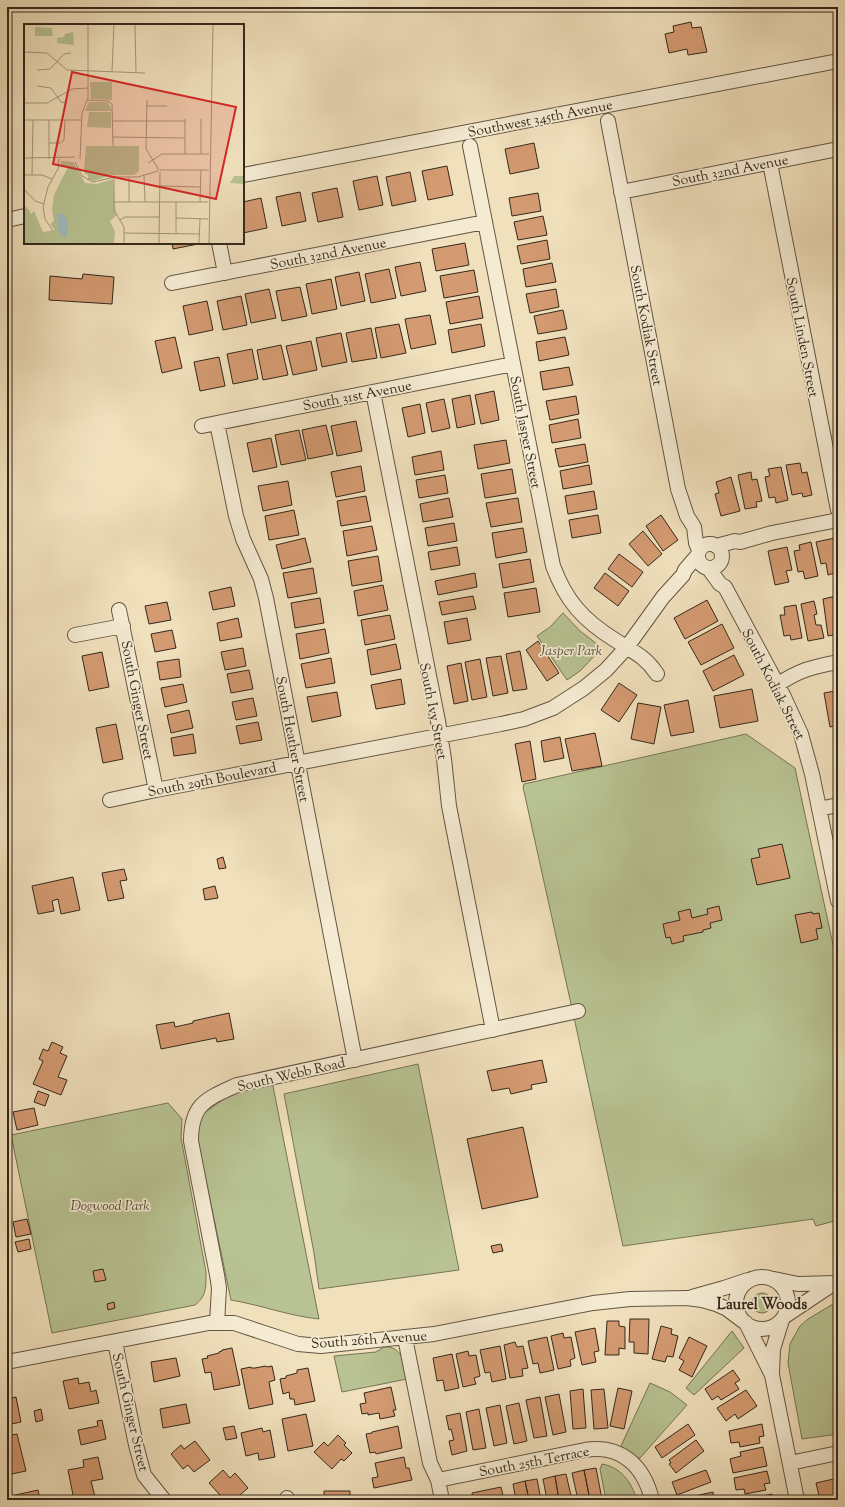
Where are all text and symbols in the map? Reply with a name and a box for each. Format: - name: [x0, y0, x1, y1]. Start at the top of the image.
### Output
- inset map: [24, 24, 244, 244]
- street label: Southwest 345th Avenue: [466, 96, 614, 144]
- street label: South 32nd Avenue: [671, 151, 790, 193]
- street label: South 32nd Avenue: [269, 234, 388, 276]
- street label: South Kodiak Street: [624, 263, 667, 388]
- street label: South Linden Street: [780, 275, 823, 400]
- street label: South Jasper Street: [503, 374, 545, 491]
- street label: South 31st Avenue: [301, 377, 414, 417]
- street label: South Kodiak Street: [736, 626, 809, 744]
- street label: South Ginger Street: [115, 639, 157, 762]
- park label: Jasper Park: [539, 642, 603, 662]
- street label: South Ivy Street: [413, 661, 451, 762]
- street label: South Heather Street: [269, 675, 313, 804]
- street label: South 29th Boulevard: [146, 759, 279, 803]
- street label: South Webb Road: [235, 1054, 347, 1098]
- park label: Dogwood Park: [70, 1197, 150, 1217]
- district label: Laurel Woods: [717, 1295, 807, 1316]
- street label: South 26th Avenue: [310, 1327, 428, 1355]
- street label: South Ginger Street: [106, 1351, 152, 1474]
- street label: South 25th Terrace: [477, 1442, 591, 1483]

